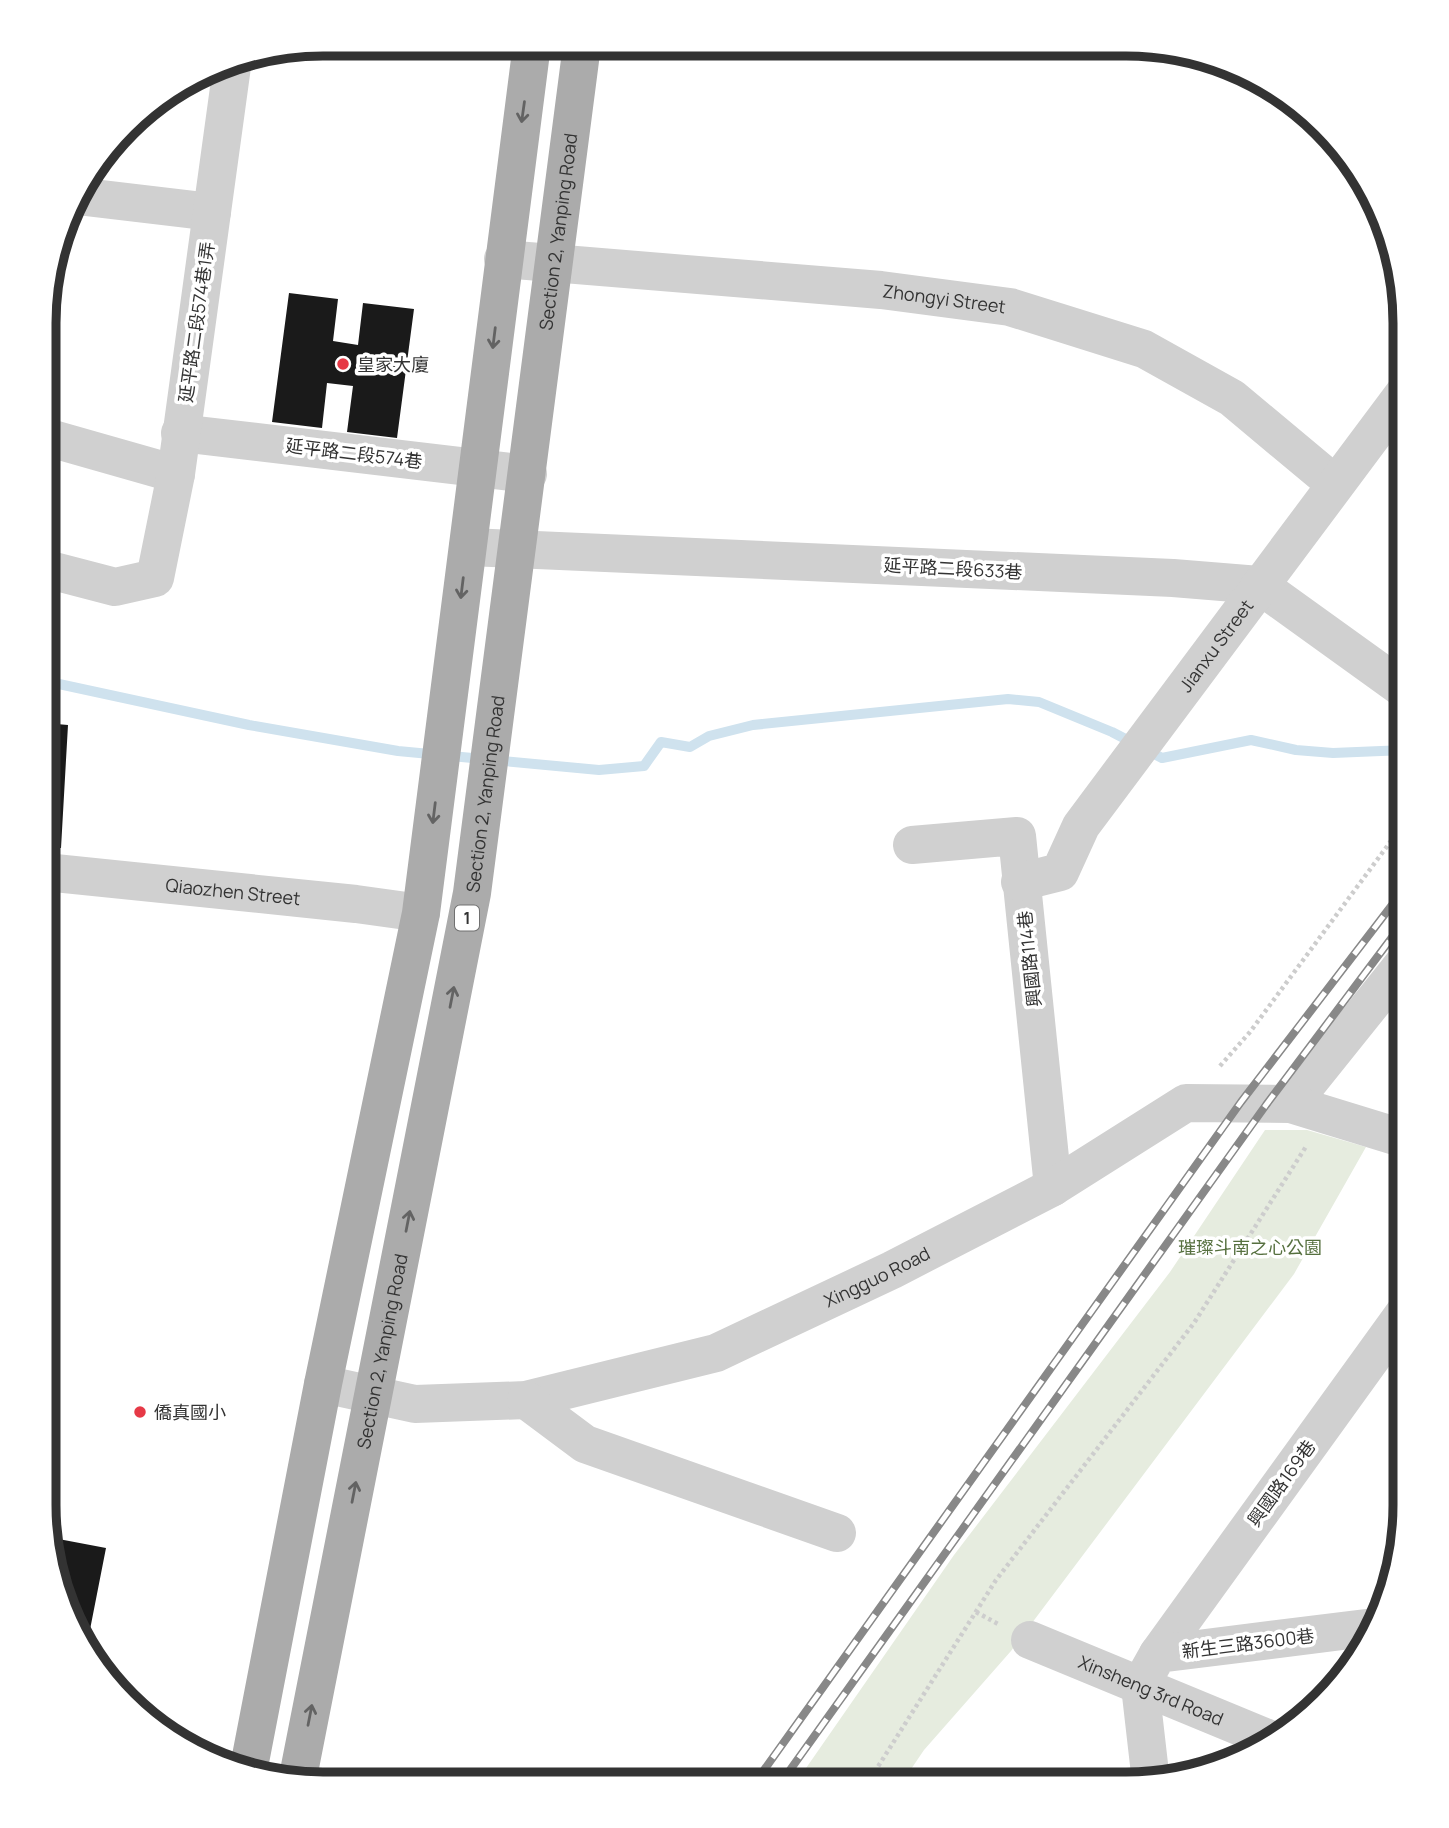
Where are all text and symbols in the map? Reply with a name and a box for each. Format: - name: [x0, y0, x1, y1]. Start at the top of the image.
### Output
- one-way arrow: [516, 100, 529, 123]
- street label: Section 2, Yanping Road: [533, 132, 582, 332]
- street label: 延平路二段574巷1弄: [173, 240, 219, 404]
- street label: Zhongyi Street: [881, 278, 1007, 318]
- one-way arrow: [487, 326, 500, 348]
- place label: 皇家大廈: [357, 352, 429, 376]
- marker: 皇家大廈: [335, 356, 351, 372]
- street label: 延平路二段574巷: [284, 433, 424, 473]
- street label: 延平路二段633巷: [883, 552, 1023, 584]
- one-way arrow: [456, 576, 469, 599]
- street label: Jianxu Street: [1173, 594, 1258, 697]
- street label: Section 2, Yanping Road: [460, 694, 510, 894]
- one-way arrow: [427, 802, 440, 824]
- street label: Qiaozhen Street: [165, 872, 302, 910]
- road number: 1: [455, 906, 479, 930]
- street label: 興國路114巷: [1012, 910, 1046, 1008]
- one-way arrow: [446, 987, 459, 1009]
- one-way arrow: [402, 1210, 416, 1233]
- park label: 璀璨斗南之心公園: [1178, 1235, 1322, 1259]
- street label: Xingguo Road: [820, 1241, 934, 1312]
- street label: Section 2, Yanping Road: [351, 1252, 413, 1451]
- place label: 僑真國小: [154, 1400, 226, 1424]
- marker: 僑真國小: [132, 1404, 148, 1420]
- street label: 興國路169巷: [1242, 1435, 1320, 1531]
- one-way arrow: [347, 1481, 361, 1504]
- street label: 新生三路3600巷: [1180, 1623, 1316, 1663]
- street label: Xinsheng 3rd Road: [1075, 1649, 1227, 1731]
- one-way arrow: [304, 1704, 317, 1727]

